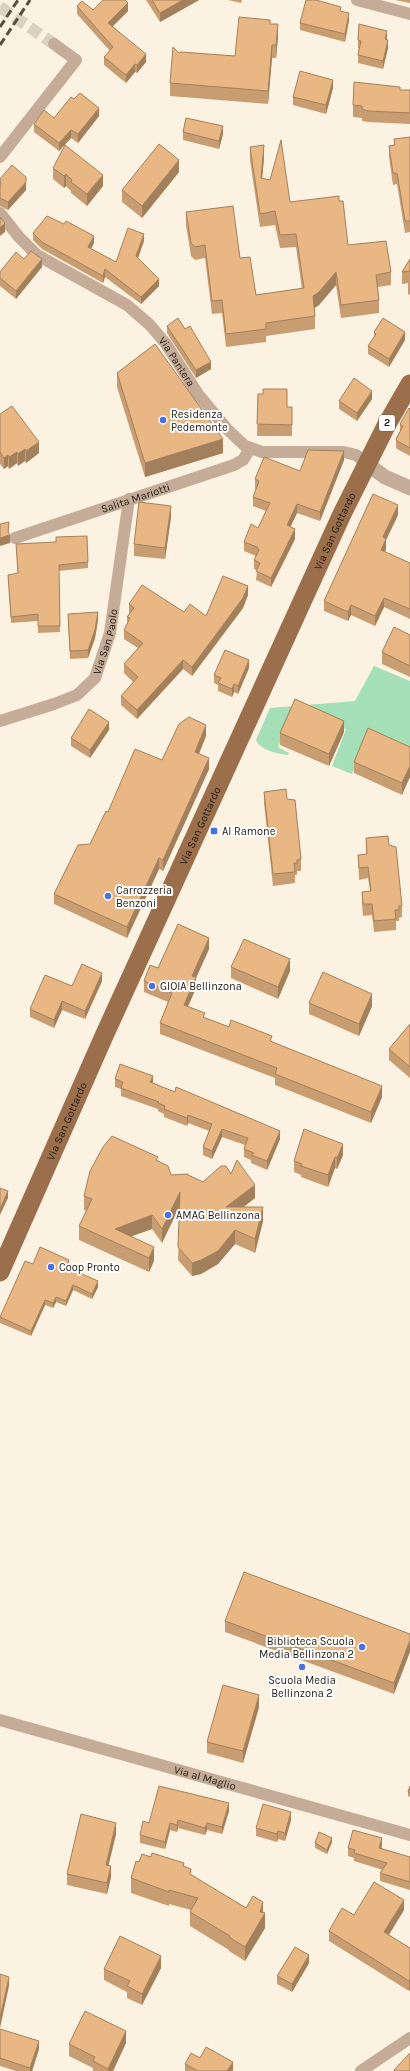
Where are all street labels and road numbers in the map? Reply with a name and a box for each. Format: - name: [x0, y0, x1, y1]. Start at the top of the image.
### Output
- street label: Via Pantera: [156, 334, 198, 389]
- road number: 2: [379, 415, 395, 431]
- street label: Salita Mariotti: [99, 480, 172, 515]
- street label: Via San Gottardo: [311, 490, 358, 572]
- street label: Via San Paolo: [90, 608, 120, 676]
- street label: Via San Gottardo: [177, 785, 223, 867]
- street label: Via San Gottardo: [44, 1080, 89, 1162]
- street label: Via al Maglio: [173, 1763, 238, 1792]

